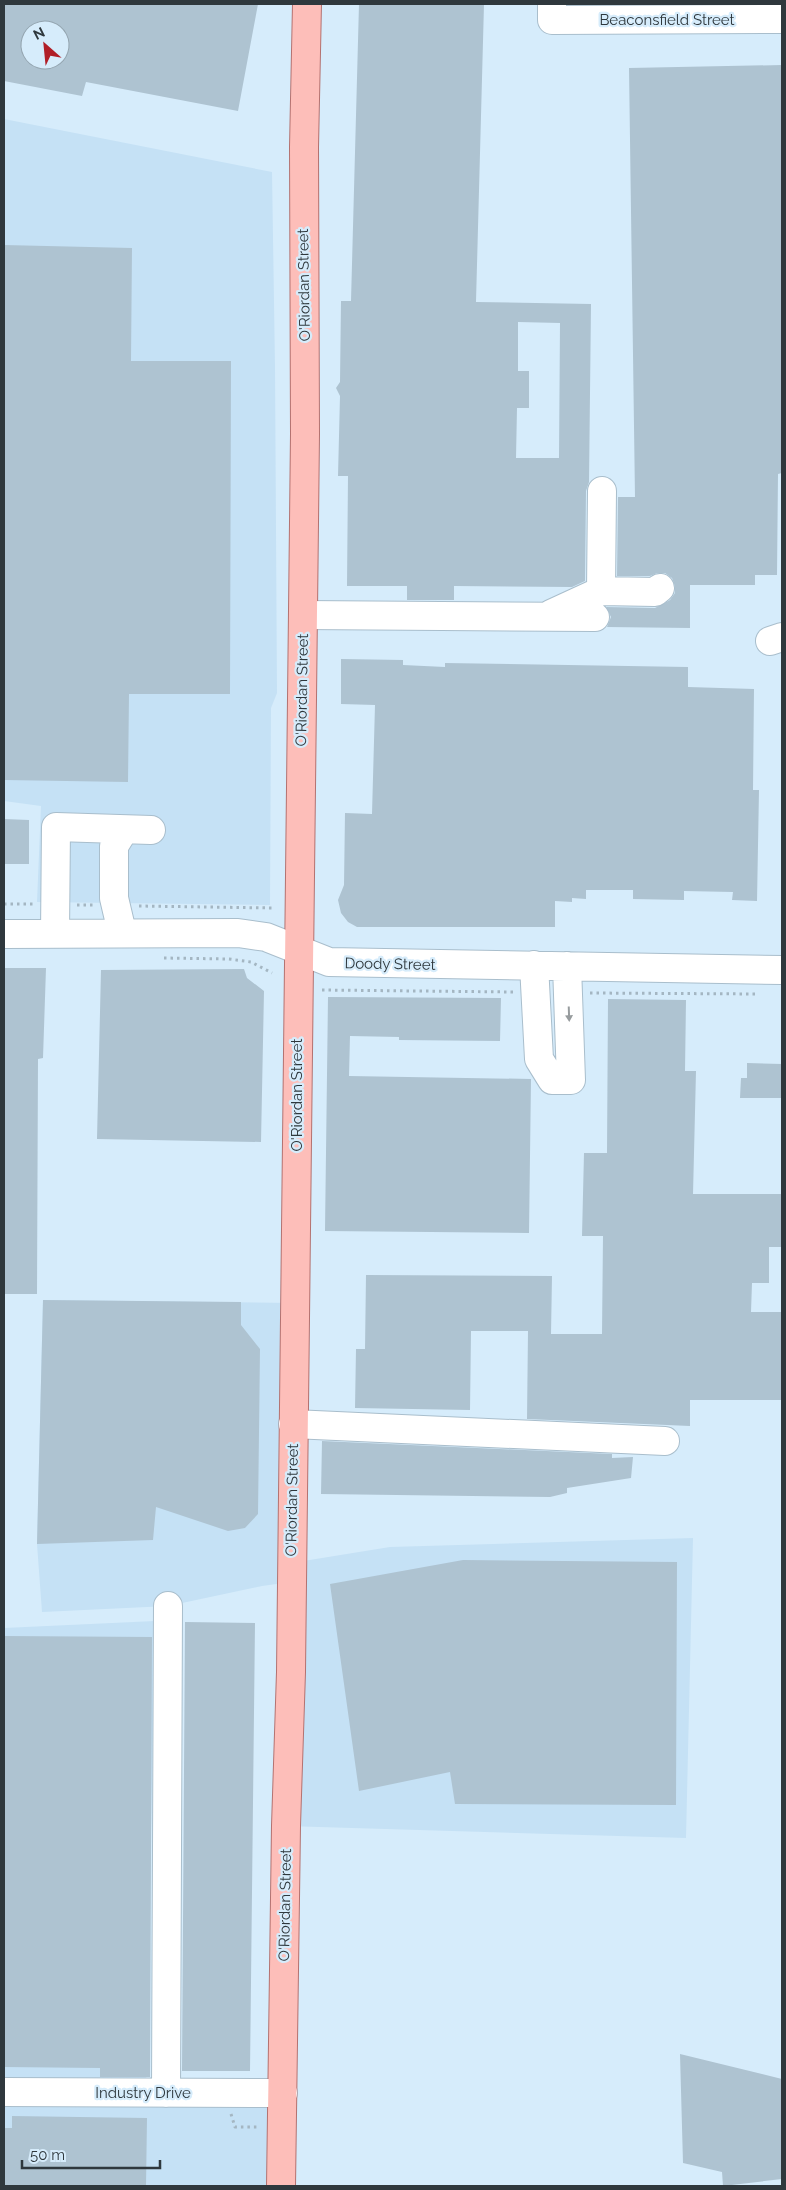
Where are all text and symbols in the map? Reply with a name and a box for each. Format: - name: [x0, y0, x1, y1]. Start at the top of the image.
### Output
- street label: Beaconsfield Street: [599, 11, 735, 29]
- north arrow: [20, 20, 70, 70]
- text: N: [31, 24, 47, 43]
- street label: O'Riordan Street: [294, 228, 314, 342]
- street label: O'Riordan Street: [292, 633, 312, 747]
- street label: Doody Street: [344, 954, 436, 974]
- one-way arrow: [565, 1007, 573, 1023]
- street label: O'Riordan Street: [288, 1039, 306, 1151]
- street label: O'Riordan Street: [282, 1443, 302, 1557]
- street label: O'Riordan Street: [275, 1848, 295, 1962]
- street label: Industry Drive: [95, 2084, 191, 2102]
- scale bar: [22, 2138, 160, 2170]
- text: 50 m: [30, 2146, 65, 2164]

